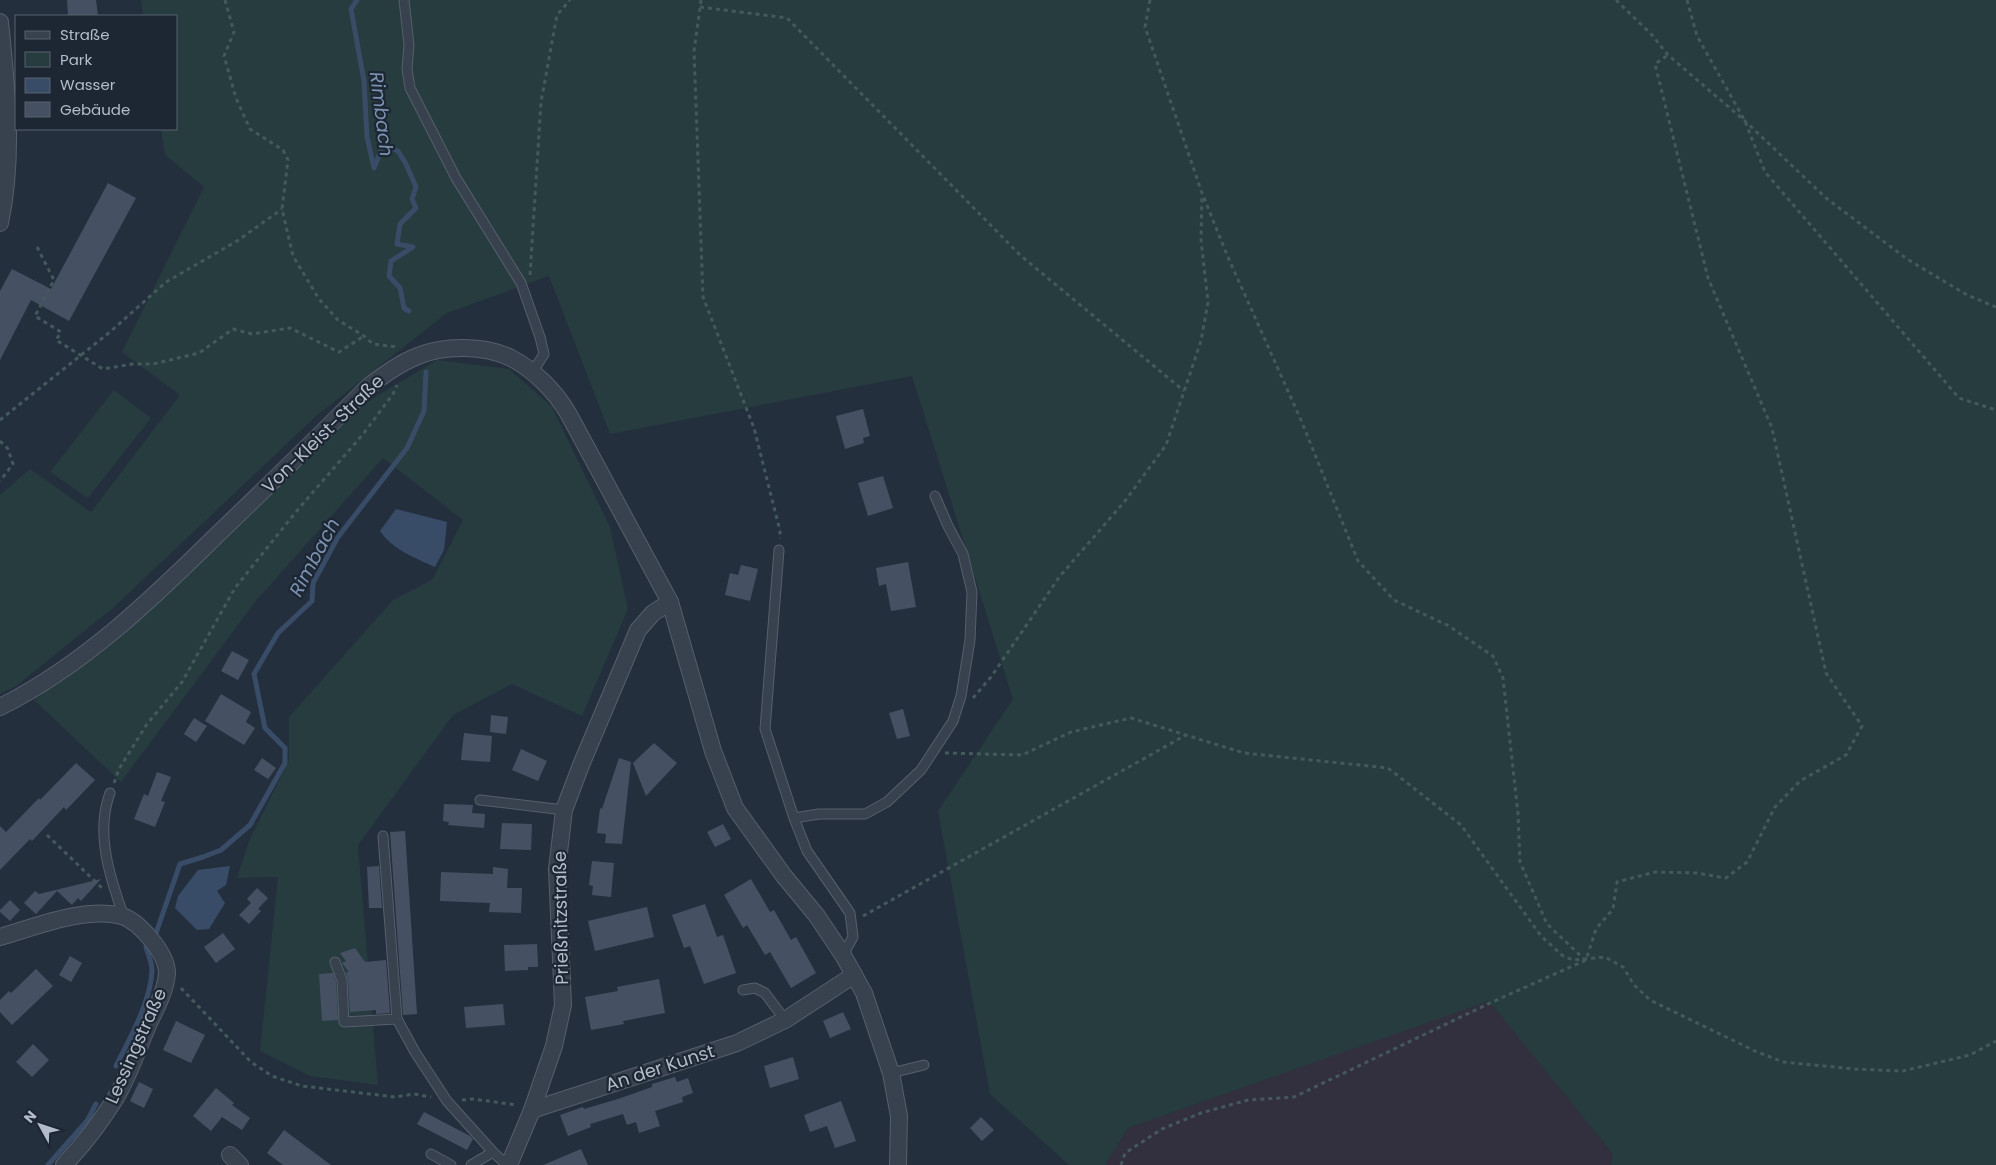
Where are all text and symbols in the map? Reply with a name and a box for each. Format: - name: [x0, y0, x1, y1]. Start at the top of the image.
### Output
- legend: [15, 15, 178, 130]
- text: Straße: [60, 24, 110, 45]
- text: Park: [60, 49, 92, 70]
- water label: Rimbach: [363, 70, 400, 158]
- text: Wasser: [60, 74, 116, 95]
- text: Gebäude: [60, 99, 130, 120]
- street label: Von-Kleist-Straße: [256, 369, 389, 499]
- water label: Rimbach: [283, 513, 346, 601]
- street label: Prießnitzstraße: [547, 851, 574, 985]
- street label: Lessingstraße: [99, 984, 172, 1108]
- street label: An der Kunst: [602, 1038, 717, 1097]
- north arrow: [15, 1100, 65, 1150]
- text: N: [19, 1106, 41, 1127]

